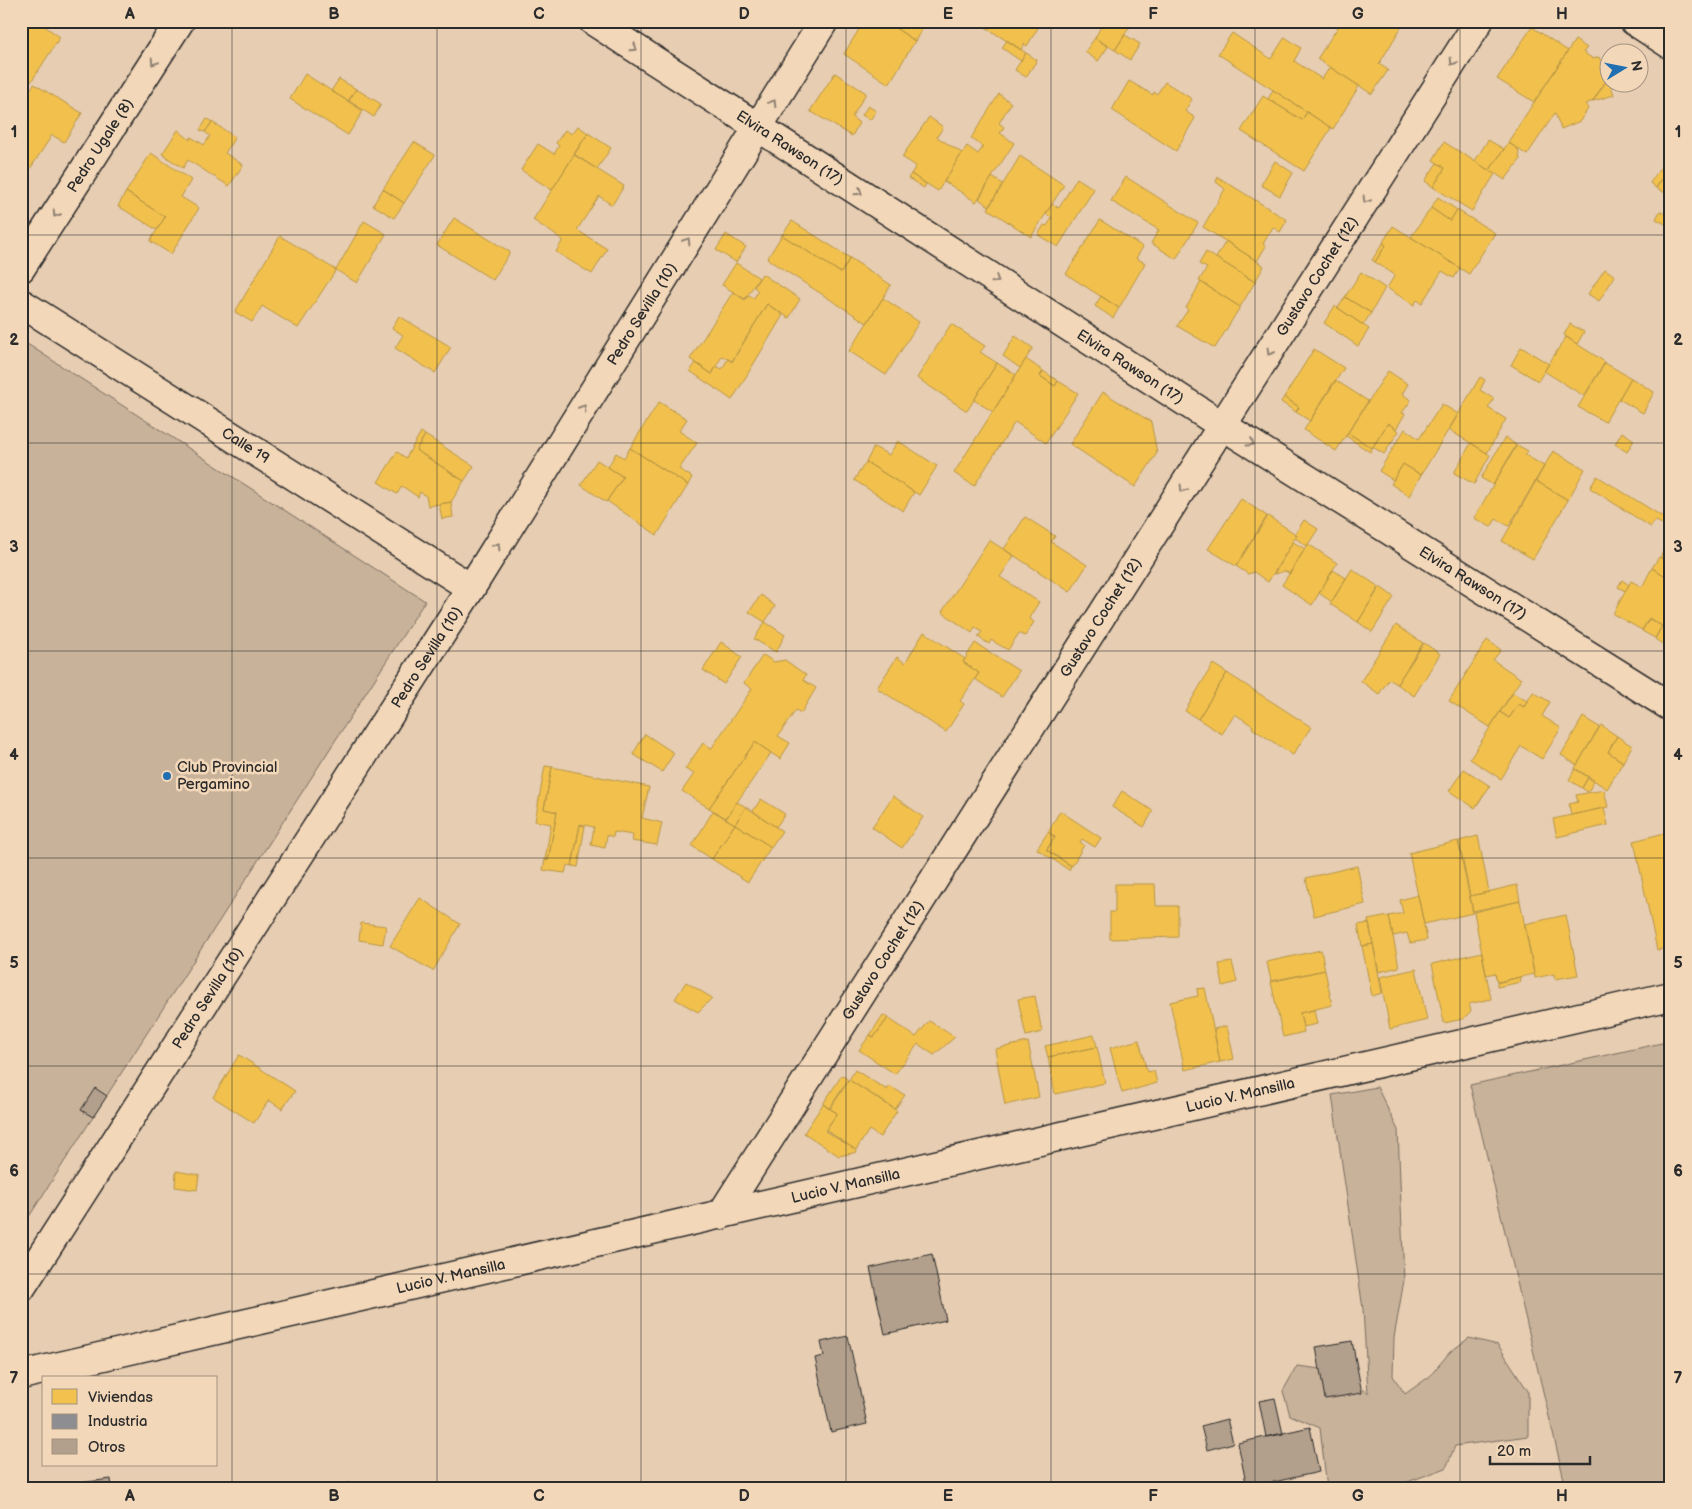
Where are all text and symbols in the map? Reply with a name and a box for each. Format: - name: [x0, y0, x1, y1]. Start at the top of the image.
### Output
- text: A: [124, 5, 135, 24]
- text: B: [328, 5, 340, 24]
- text: C: [533, 5, 545, 24]
- text: D: [738, 5, 750, 24]
- text: E: [943, 5, 953, 24]
- text: F: [1148, 5, 1158, 24]
- text: G: [1352, 5, 1364, 24]
- text: H: [1556, 5, 1568, 24]
- one-way arrow: [629, 41, 638, 51]
- north arrow: [1600, 42, 1650, 92]
- one-way arrow: [150, 57, 160, 66]
- one-way arrow: [1450, 57, 1460, 66]
- text: N: [1627, 59, 1646, 72]
- street label: Pedro Ugale (8): [63, 95, 138, 196]
- one-way arrow: [767, 99, 777, 108]
- street label: Elvira Rawson (17): [732, 107, 847, 189]
- text: 1: [11, 123, 17, 142]
- text: 1: [1675, 123, 1681, 142]
- one-way arrow: [854, 186, 863, 195]
- one-way arrow: [1363, 194, 1373, 203]
- one-way arrow: [53, 208, 63, 217]
- street label: Gustavo Cochet (12): [1272, 213, 1362, 340]
- one-way arrow: [681, 237, 691, 246]
- street label: Pedro Sevilla (10): [603, 259, 681, 369]
- one-way arrow: [990, 274, 1000, 283]
- street label: Elvira Rawson (17): [1073, 326, 1187, 408]
- text: 2: [9, 331, 19, 350]
- text: 2: [1673, 331, 1683, 350]
- one-way arrow: [1266, 346, 1276, 355]
- one-way arrow: [577, 405, 586, 414]
- street label: Calle 19: [218, 423, 273, 468]
- one-way arrow: [1245, 437, 1254, 447]
- one-way arrow: [1179, 483, 1189, 492]
- text: 3: [9, 538, 19, 557]
- text: 3: [1673, 538, 1683, 557]
- street label: Elvira Rawson (17): [1415, 542, 1530, 624]
- one-way arrow: [491, 543, 501, 552]
- street label: Gustavo Cochet (12): [1056, 554, 1146, 681]
- street label: Pedro Sevilla (10): [387, 603, 467, 712]
- text: 4: [9, 746, 19, 765]
- text: 4: [1673, 746, 1683, 765]
- place label: Club Provincial Pergamino: [177, 758, 277, 794]
- marker: Club Provincial Pergamino: [161, 770, 173, 782]
- street label: Gustavo Cochet (12): [838, 897, 928, 1024]
- street label: Pedro Sevilla (10): [168, 944, 248, 1052]
- text: 5: [9, 954, 19, 973]
- text: 5: [1673, 954, 1683, 973]
- street label: Lucio V. Mansilla: [1184, 1074, 1297, 1117]
- text: 6: [9, 1162, 19, 1181]
- text: 6: [1673, 1162, 1683, 1181]
- street label: Lucio V. Mansilla: [789, 1164, 902, 1208]
- street label: Lucio V. Mansilla: [395, 1255, 507, 1298]
- text: 7: [10, 1369, 19, 1388]
- text: 7: [1674, 1369, 1683, 1388]
- legend: [42, 1376, 218, 1466]
- text: Viviendas: [88, 1388, 153, 1407]
- text: Industria: [88, 1412, 148, 1431]
- scale bar: [1490, 1434, 1590, 1466]
- text: Otros: [88, 1438, 126, 1457]
- text: 20 m: [1497, 1442, 1531, 1461]
- text: A: [124, 1487, 135, 1506]
- text: B: [328, 1487, 340, 1506]
- text: C: [533, 1487, 545, 1506]
- text: D: [738, 1487, 750, 1506]
- text: E: [943, 1487, 953, 1506]
- text: F: [1148, 1487, 1158, 1506]
- text: G: [1352, 1487, 1364, 1506]
- text: H: [1556, 1487, 1568, 1506]

